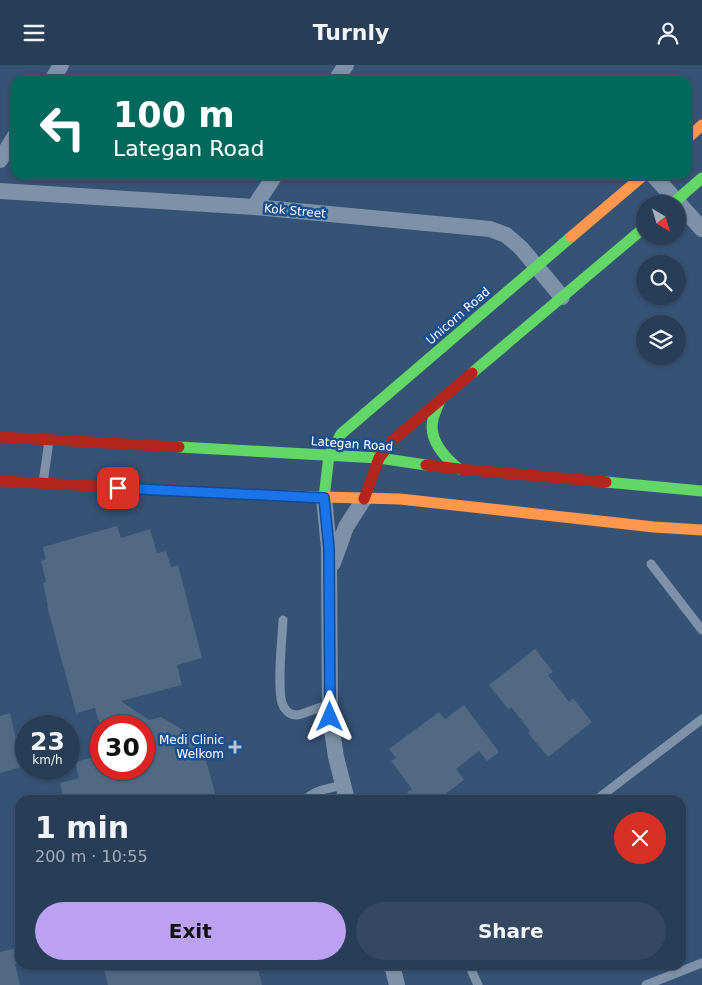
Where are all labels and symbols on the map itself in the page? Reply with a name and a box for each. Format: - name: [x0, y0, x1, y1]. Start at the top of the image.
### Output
- north arrow: [636, 195, 686, 245]
- street label: Kok Street: [264, 201, 327, 221]
- street label: Unicorn Road: [423, 285, 493, 347]
- street label: Lategan Road: [310, 434, 394, 454]
- pin: [97, 467, 139, 509]
- position arrow: [303, 690, 355, 742]
- speed limit sign: 30: [90, 715, 155, 780]
- place label: Medi Clinic Welkom: [159, 733, 224, 761]
- marker: Medi Clinic Welkom: [228, 740, 242, 754]

